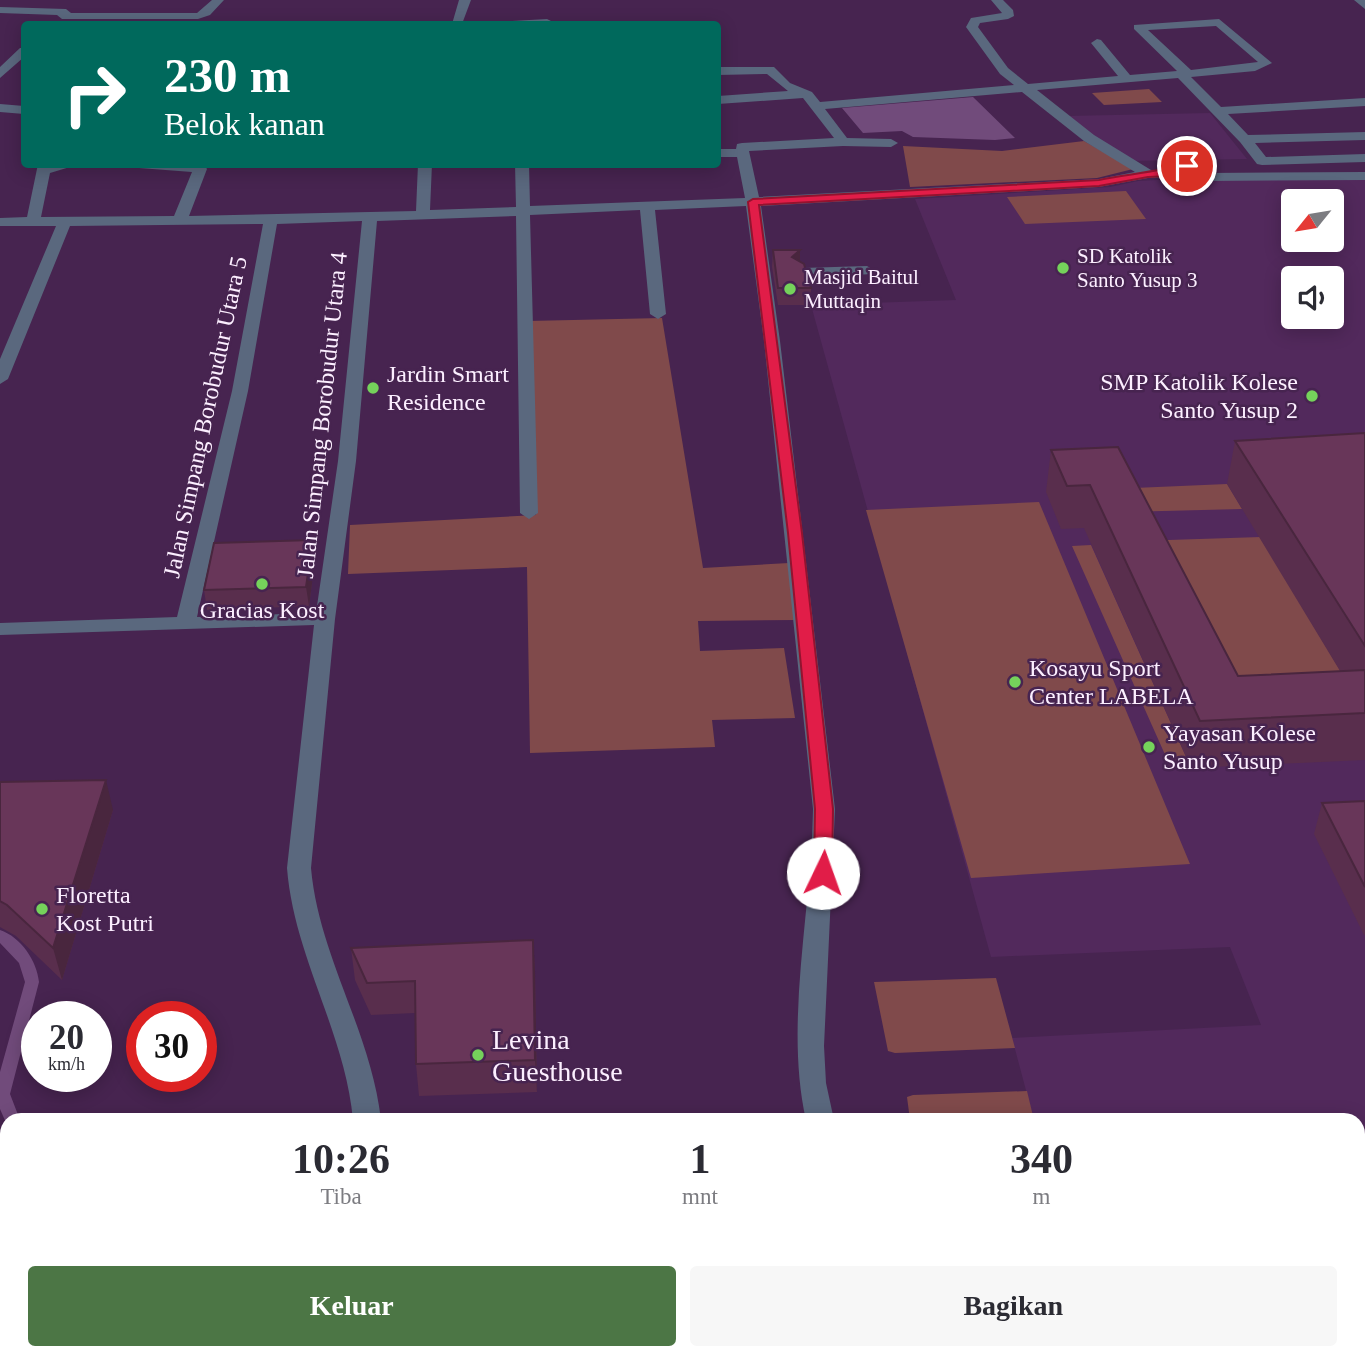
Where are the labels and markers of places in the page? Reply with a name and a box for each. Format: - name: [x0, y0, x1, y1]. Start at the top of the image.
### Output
- pin: [1157, 136, 1217, 196]
- place label: SD Katolik Santo Yusup 3: [1077, 244, 1198, 292]
- marker: SD Katolik Santo Yusup 3: [1055, 260, 1071, 276]
- place label: Masjid Baitul Muttaqin: [804, 265, 919, 313]
- marker: Masjid Baitul Muttaqin: [782, 281, 798, 297]
- place label: Jardin Smart Residence: [387, 361, 509, 415]
- place label: SMP Katolik Kolese Santo Yusup 2: [1100, 369, 1298, 423]
- marker: Jardin Smart Residence: [365, 380, 381, 396]
- marker: SMP Katolik Kolese Santo Yusup 2: [1304, 388, 1320, 404]
- marker: Gracias Kost: [254, 576, 270, 592]
- place label: Gracias Kost: [200, 597, 325, 623]
- place label: Kosayu Sport Center LABELA: [1029, 655, 1194, 709]
- marker: Kosayu Sport Center LABELA: [1007, 674, 1023, 690]
- place label: Yayasan Kolese Santo Yusup: [1163, 720, 1316, 774]
- marker: Yayasan Kolese Santo Yusup: [1141, 739, 1157, 755]
- place label: Floretta Kost Putri: [56, 882, 154, 936]
- marker: Floretta Kost Putri: [34, 901, 50, 917]
- place label: Levina Guesthouse: [492, 1024, 623, 1087]
- marker: Levina Guesthouse: [470, 1047, 486, 1063]

